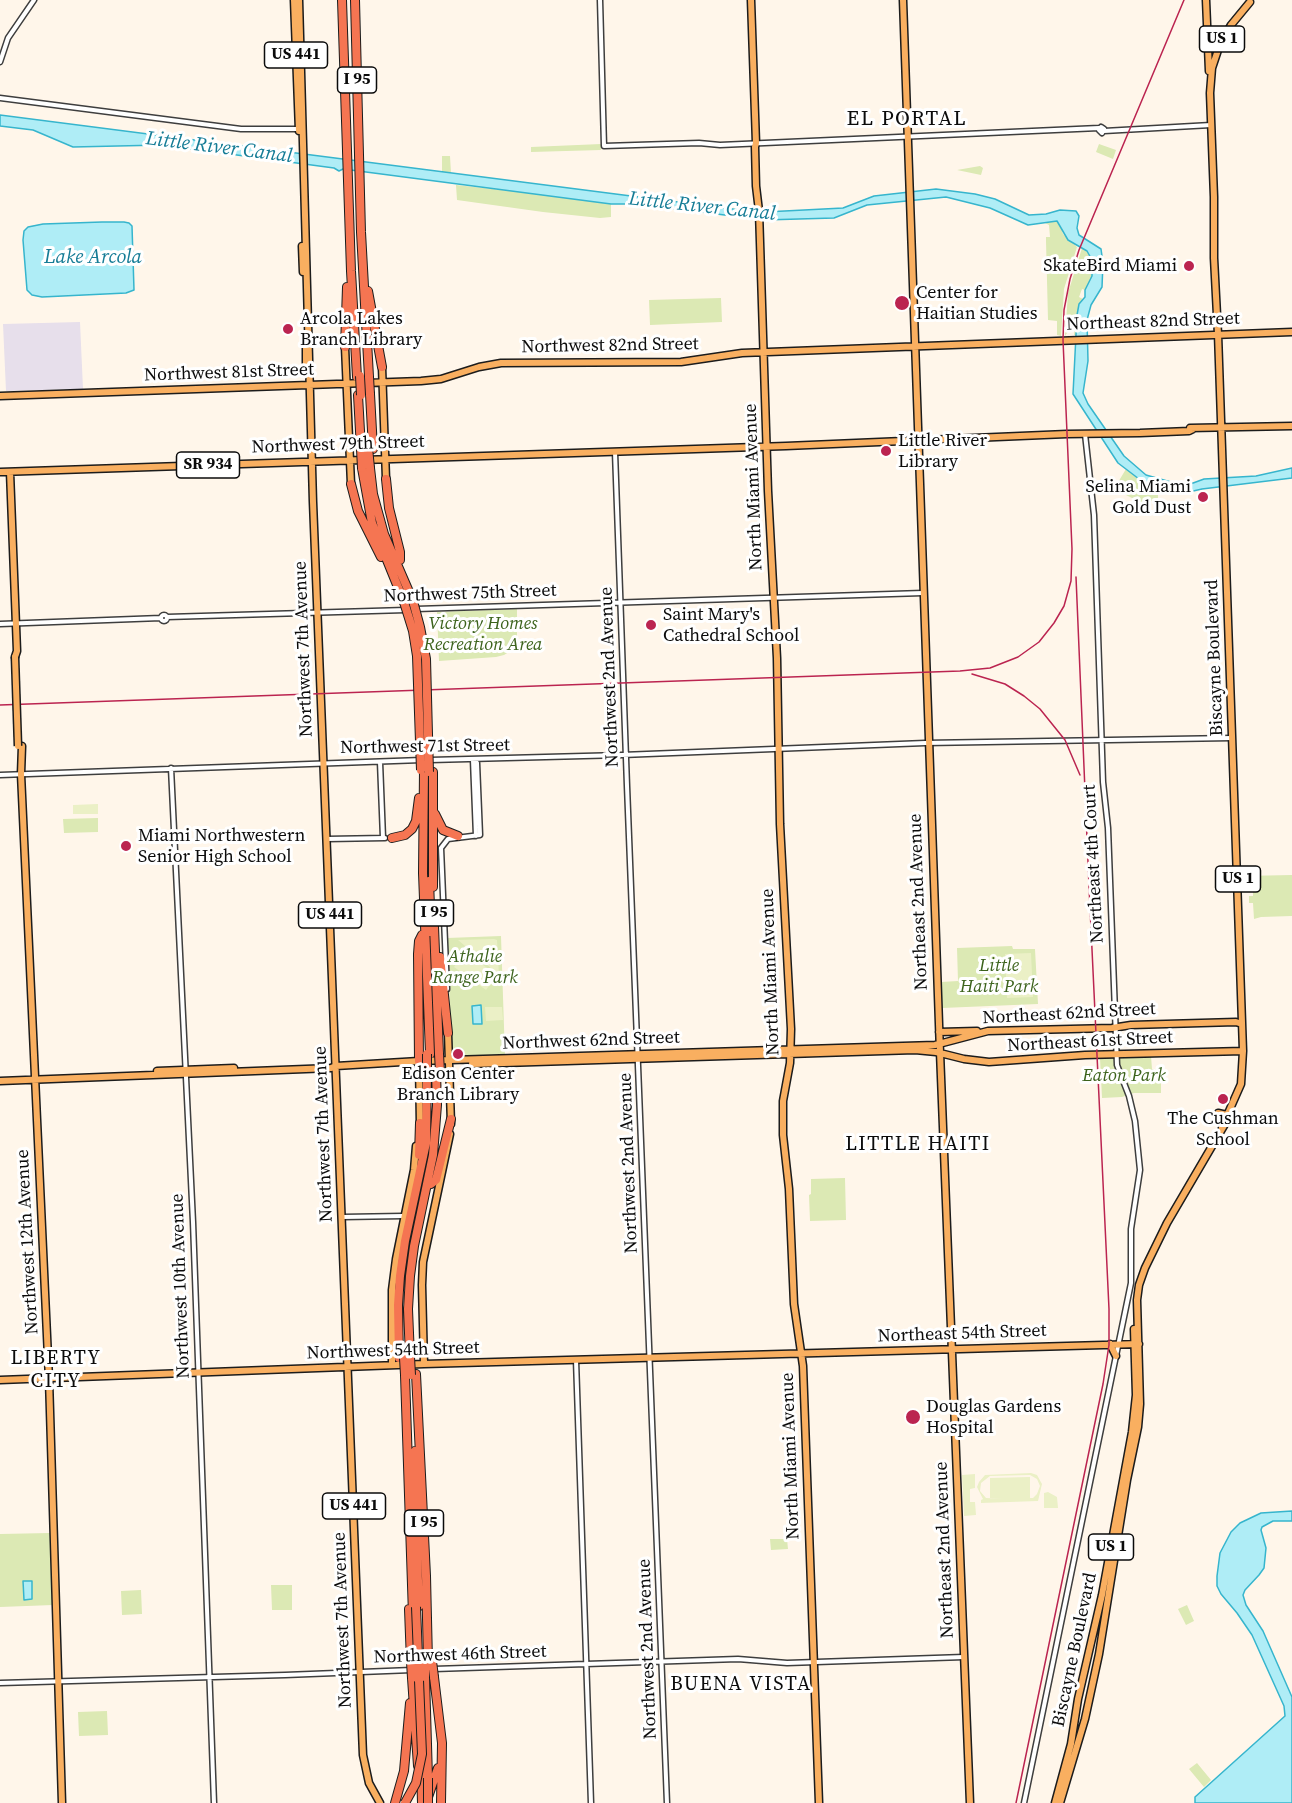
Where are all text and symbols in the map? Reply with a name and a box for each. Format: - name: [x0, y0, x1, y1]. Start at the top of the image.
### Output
- road number: US 1: [1200, 26, 1244, 52]
- road number: US 441: [264, 42, 328, 68]
- road number: I 95: [338, 67, 376, 93]
- district label: EL PORTAL: [847, 107, 967, 133]
- water label: Little River Canal: [144, 127, 294, 169]
- water label: Little River Canal: [627, 187, 777, 227]
- water label: Lake Arcola: [44, 246, 142, 270]
- place label: SkateBird Miami: [1043, 255, 1177, 277]
- marker: SkateBird Miami: [1182, 259, 1196, 273]
- place label: Center for Haitian Studies: [916, 282, 1037, 324]
- marker: Center for Haitian Studies: [893, 294, 911, 312]
- place label: Arcola Lakes Branch Library: [300, 308, 422, 350]
- street label: Northeast 82nd Street: [1066, 308, 1240, 336]
- marker: Arcola Lakes Branch Library: [281, 322, 295, 336]
- street label: Northwest 82nd Street: [521, 334, 699, 358]
- street label: Northwest 81st Street: [144, 359, 314, 387]
- street label: North Miami Avenue: [740, 403, 768, 571]
- place label: Little River Library: [898, 430, 987, 472]
- street label: Northwest 79th Street: [251, 431, 425, 459]
- marker: Little River Library: [879, 444, 893, 458]
- road number: SR 934: [176, 452, 240, 478]
- place label: Selina Miami Gold Dust: [1086, 476, 1191, 518]
- marker: Selina Miami Gold Dust: [1196, 490, 1210, 504]
- street label: Northwest 7th Avenue: [290, 560, 318, 738]
- street label: Biscayne Boulevard: [1201, 579, 1229, 737]
- street label: Northwest 75th Street: [383, 580, 557, 608]
- street label: Northwest 2nd Avenue: [596, 586, 624, 768]
- place label: Saint Mary's Cathedral School: [663, 604, 799, 646]
- park label: Victory Homes Recreation Area: [423, 613, 543, 656]
- marker: Saint Mary's Cathedral School: [644, 618, 658, 632]
- street label: Northwest 71st Street: [340, 735, 510, 759]
- street label: Northeast 4th Court: [1079, 784, 1109, 944]
- street label: Northeast 2nd Avenue: [905, 813, 933, 991]
- place label: Miami Northwestern Senior High School: [138, 825, 305, 868]
- marker: Miami Northwestern Senior High School: [119, 839, 133, 853]
- road number: US 1: [1216, 866, 1260, 892]
- street label: North Miami Avenue: [757, 888, 785, 1056]
- road number: I 95: [414, 900, 454, 926]
- road number: US 441: [298, 902, 362, 928]
- park label: Athalie Range Park: [432, 946, 518, 988]
- park label: Little Haiti Park: [960, 955, 1038, 998]
- street label: Northeast 62nd Street: [982, 999, 1156, 1029]
- street label: Northwest 62nd Street: [502, 1027, 680, 1055]
- street label: Northeast 61st Street: [1007, 1027, 1173, 1057]
- street label: Northwest 7th Avenue: [310, 1045, 338, 1223]
- marker: Edison Center Branch Library: [451, 1047, 465, 1061]
- place label: Edison Center Branch Library: [397, 1063, 519, 1106]
- park label: Eaton Park: [1082, 1065, 1166, 1087]
- street label: Northwest 2nd Avenue: [615, 1072, 643, 1254]
- marker: The Cushman School: [1216, 1092, 1230, 1106]
- place label: The Cushman School: [1167, 1108, 1279, 1150]
- district label: LITTLE HAITI: [845, 1133, 991, 1157]
- street label: Northwest 12th Avenue: [12, 1149, 44, 1335]
- street label: Northwest 10th Avenue: [167, 1193, 195, 1379]
- street label: Northeast 54th Street: [877, 1320, 1047, 1348]
- street label: Northwest 54th Street: [306, 1337, 480, 1365]
- district label: LIBERTY CITY: [11, 1347, 101, 1394]
- street label: North Miami Avenue: [777, 1372, 805, 1540]
- place label: Douglas Gardens Hospital: [926, 1396, 1061, 1438]
- marker: Douglas Gardens Hospital: [904, 1408, 922, 1426]
- street label: Northeast 2nd Avenue: [931, 1461, 959, 1639]
- road number: US 441: [322, 1493, 386, 1519]
- road number: I 95: [404, 1510, 444, 1536]
- street label: Northwest 7th Avenue: [329, 1531, 357, 1709]
- road number: US 1: [1088, 1534, 1134, 1560]
- street label: Northwest 2nd Avenue: [634, 1558, 662, 1740]
- street label: Biscayne Boulevard: [1048, 1571, 1102, 1729]
- street label: Northwest 46th Street: [373, 1641, 547, 1669]
- district label: BUENA VISTA: [670, 1673, 812, 1697]

